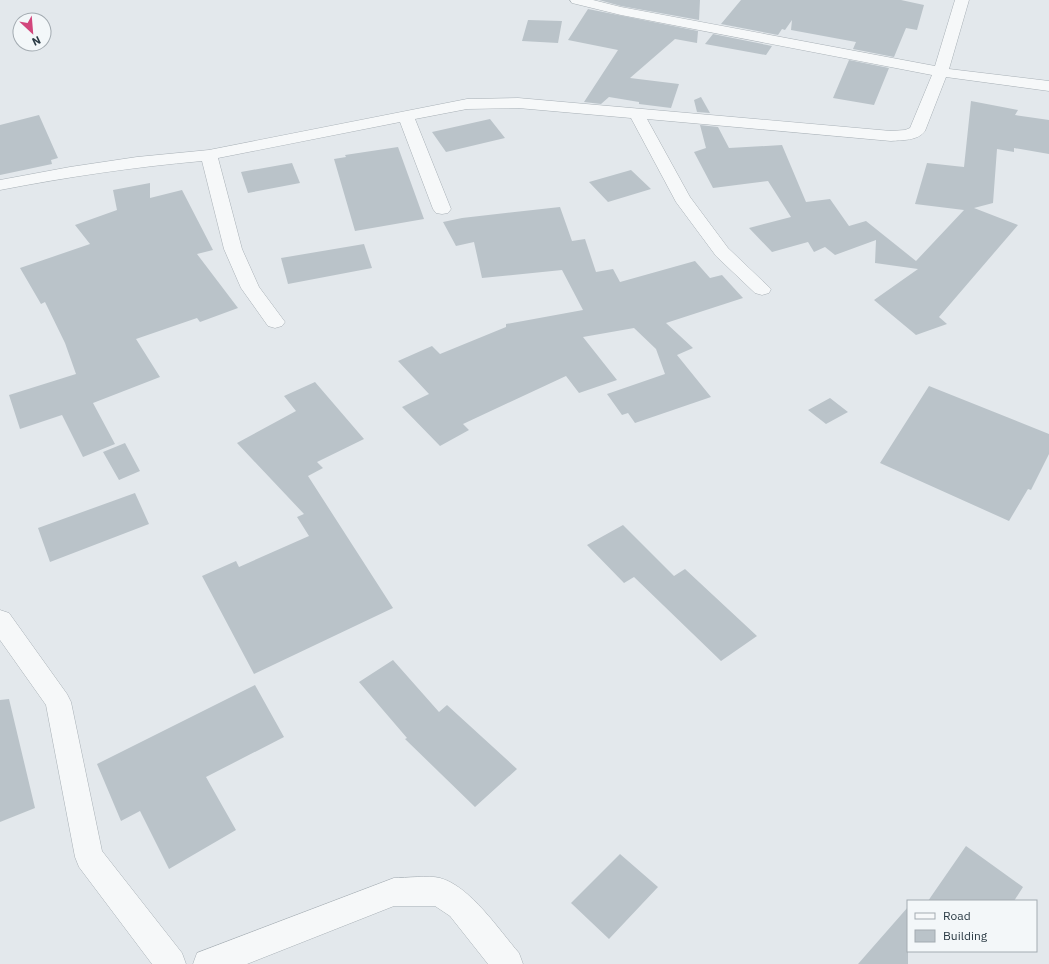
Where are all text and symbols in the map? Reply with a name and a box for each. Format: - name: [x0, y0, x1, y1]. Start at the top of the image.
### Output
- north arrow: [12, 12, 52, 52]
- text: N: [30, 33, 43, 49]
- legend: [907, 900, 1037, 952]
- text: Road: [943, 908, 971, 923]
- text: Building: [943, 928, 988, 943]

